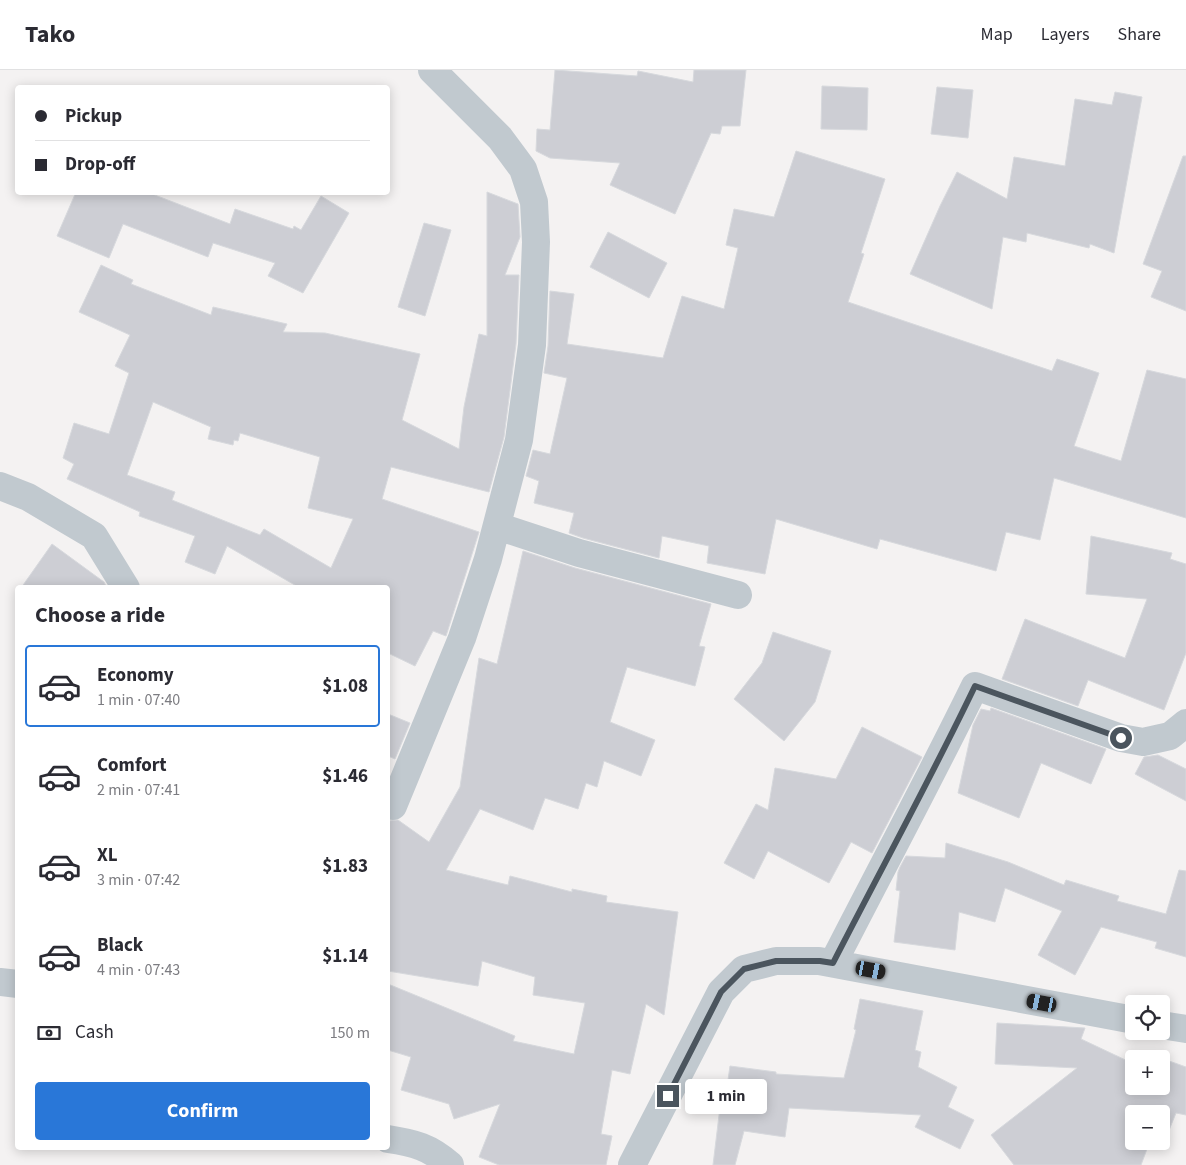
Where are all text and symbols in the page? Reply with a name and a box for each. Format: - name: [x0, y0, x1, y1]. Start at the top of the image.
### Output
- text: Tako: [25, 17, 75, 52]
- text: Map: [981, 22, 1013, 47]
- text: Layers: [1041, 22, 1090, 47]
- text: Share: [1118, 22, 1161, 47]
- text: Pickup: [65, 103, 122, 130]
- text: Drop-off: [65, 151, 135, 178]
- text: Choose a ride: [35, 599, 165, 631]
- text: Economy: [97, 662, 174, 689]
- icon: car: [37, 664, 82, 709]
- text: $1.08: [322, 673, 368, 700]
- text: 1 min · 07:40: [97, 689, 180, 711]
- route start: [1110, 727, 1132, 749]
- text: Comfort: [97, 752, 167, 779]
- icon: car: [37, 754, 82, 799]
- text: $1.46: [322, 763, 368, 790]
- text: 2 min · 07:41: [97, 779, 180, 801]
- text: XL: [97, 842, 118, 869]
- icon: car: [37, 844, 82, 889]
- text: $1.83: [322, 853, 368, 880]
- text: 3 min · 07:42: [97, 869, 180, 891]
- text: Black: [97, 932, 143, 959]
- icon: car: [37, 934, 82, 979]
- text: $1.14: [322, 943, 368, 970]
- text: 4 min · 07:43: [97, 959, 180, 981]
- car: [854, 960, 887, 980]
- car: [1025, 993, 1058, 1013]
- map controls: [1125, 995, 1170, 1150]
- button: locate: [1125, 995, 1170, 1040]
- icon: cash: [35, 1019, 63, 1047]
- text: Cash: [75, 1019, 114, 1046]
- text: 150 m: [330, 1022, 370, 1044]
- button: +: [1125, 1050, 1170, 1095]
- callout: 1 min: [686, 1078, 768, 1114]
- button: Confirm: [35, 1082, 370, 1140]
- route end: [657, 1085, 679, 1107]
- text: 1 min: [707, 1085, 745, 1107]
- button: −: [1125, 1105, 1170, 1150]

